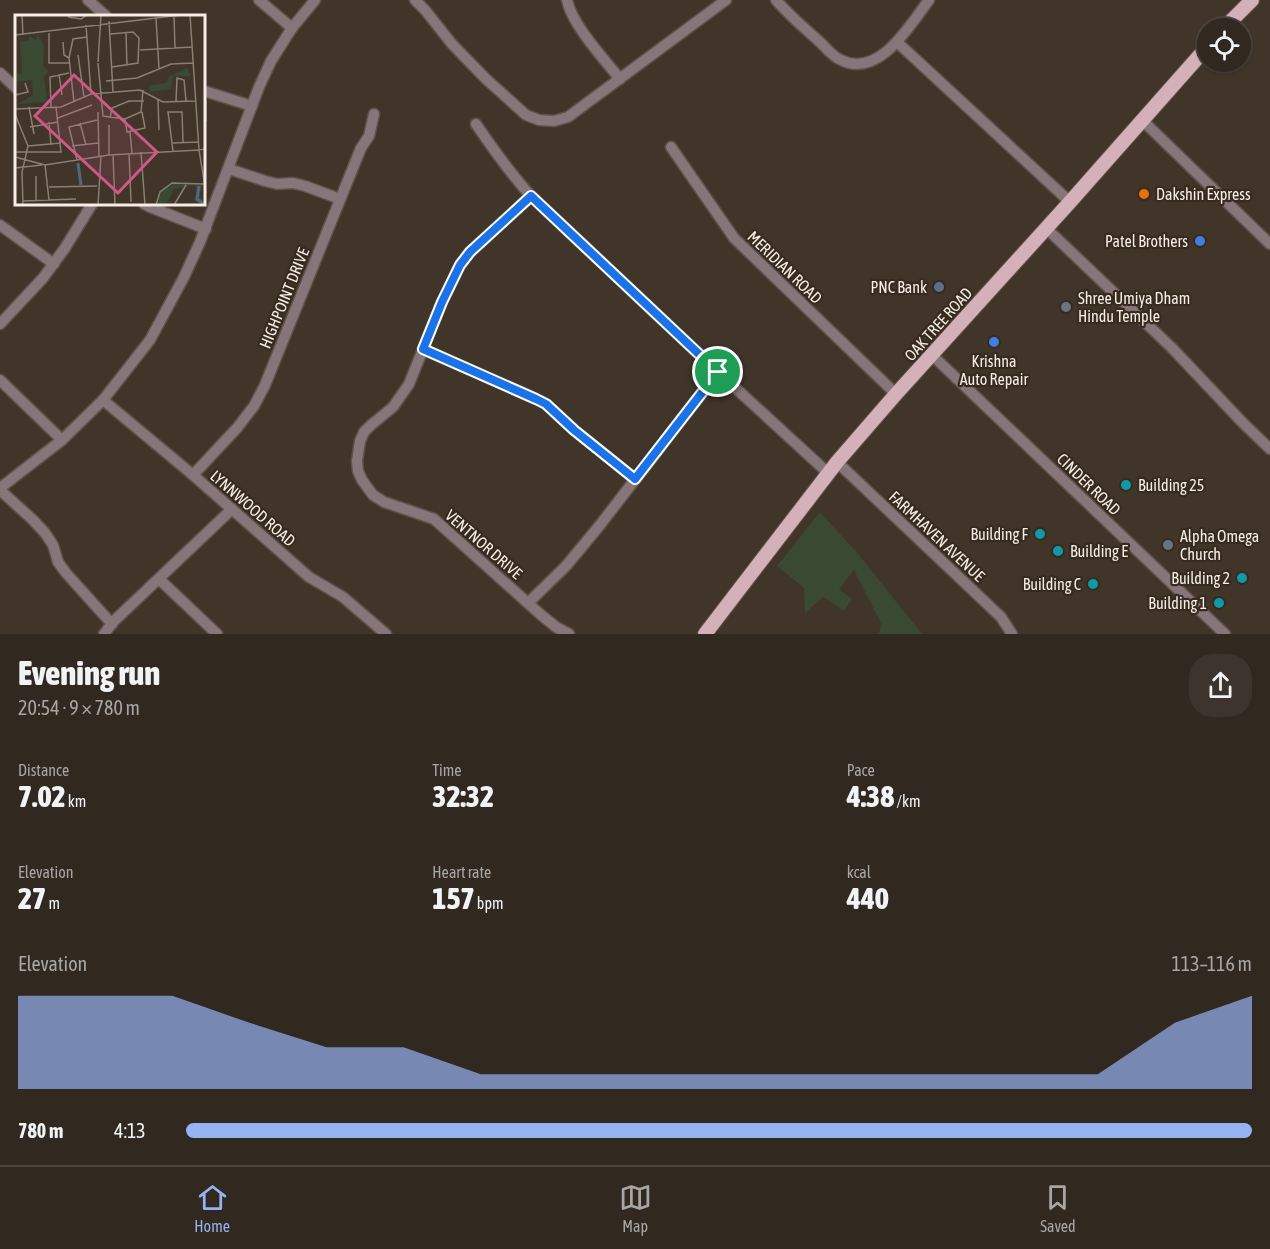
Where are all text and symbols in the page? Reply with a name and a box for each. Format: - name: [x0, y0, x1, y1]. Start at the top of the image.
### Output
- inset map: [15, 15, 206, 206]
- map controls: [1197, 18, 1251, 72]
- button: locate: [1197, 18, 1251, 72]
- place label: Dakshin Express: [1156, 185, 1251, 204]
- marker: Dakshin Express: [1137, 187, 1151, 201]
- street label: MERIDIAN ROAD: [744, 227, 826, 307]
- place label: Patel Brothers: [1105, 232, 1188, 250]
- marker: Patel Brothers: [1193, 234, 1207, 248]
- street label: HIGHPOINT DRIVE: [256, 245, 312, 351]
- place label: PNC Bank: [871, 278, 927, 296]
- marker: PNC Bank: [932, 280, 946, 294]
- street label: OAK TREE ROAD: [901, 284, 976, 364]
- place label: Shree Umiya Dham Hindu Temple: [1078, 289, 1190, 326]
- marker: Shree Umiya Dham Hindu Temple: [1059, 300, 1073, 314]
- marker: Krishna Auto Repair: [987, 335, 1001, 349]
- pin: [692, 346, 743, 397]
- place label: Krishna Auto Repair: [960, 352, 1028, 389]
- icon: arrive: [701, 355, 734, 388]
- street label: CINDER ROAD: [1054, 450, 1124, 519]
- street label: LYNNWOOD ROAD: [207, 466, 299, 550]
- place label: Building 25: [1138, 476, 1204, 495]
- marker: Building 25: [1119, 478, 1133, 492]
- street label: FARMHAVEN AVENUE: [886, 487, 988, 585]
- street label: VENTNOR DRIVE: [442, 506, 526, 582]
- place label: Building F: [970, 525, 1029, 544]
- marker: Building F: [1033, 527, 1047, 541]
- place label: Alpha Omega Church: [1180, 527, 1259, 563]
- marker: Alpha Omega Church: [1161, 538, 1175, 552]
- place label: Building E: [1070, 542, 1128, 561]
- marker: Building E: [1051, 544, 1065, 558]
- place label: Building 2: [1171, 569, 1230, 588]
- marker: Building 2: [1235, 571, 1249, 585]
- place label: Building C: [1023, 575, 1081, 594]
- marker: Building C: [1086, 577, 1100, 591]
- place label: Building 1: [1148, 594, 1207, 613]
- marker: Building 1: [1212, 596, 1226, 610]
- text: Evening run: [18, 654, 160, 692]
- button: share: [1189, 654, 1252, 717]
- text: 20:54 · 9 × 780 m: [18, 696, 140, 719]
- text: Distance: [18, 761, 69, 779]
- text: Time: [432, 761, 462, 779]
- text: Pace: [847, 761, 875, 779]
- text: 7.02: [18, 779, 66, 813]
- text: 32:32: [432, 779, 494, 813]
- text: 4:38: [847, 779, 894, 813]
- text: km: [66, 792, 86, 810]
- text: /km: [894, 792, 920, 810]
- text: Elevation: [18, 863, 73, 881]
- text: Heart rate: [432, 863, 491, 881]
- text: kcal: [847, 863, 871, 881]
- text: 27: [18, 881, 46, 915]
- text: 157: [432, 881, 475, 915]
- text: 440: [847, 881, 889, 915]
- text: m: [46, 894, 60, 912]
- text: bpm: [475, 894, 504, 912]
- text: Elevation: [18, 952, 87, 975]
- text: 113–116 m: [1171, 952, 1252, 975]
- text: 780 m: [18, 1119, 63, 1142]
- text: 4:13: [114, 1119, 146, 1142]
- tab: Home: [194, 1181, 230, 1235]
- tab: Map: [619, 1181, 652, 1235]
- tab: Saved: [1040, 1181, 1076, 1235]

